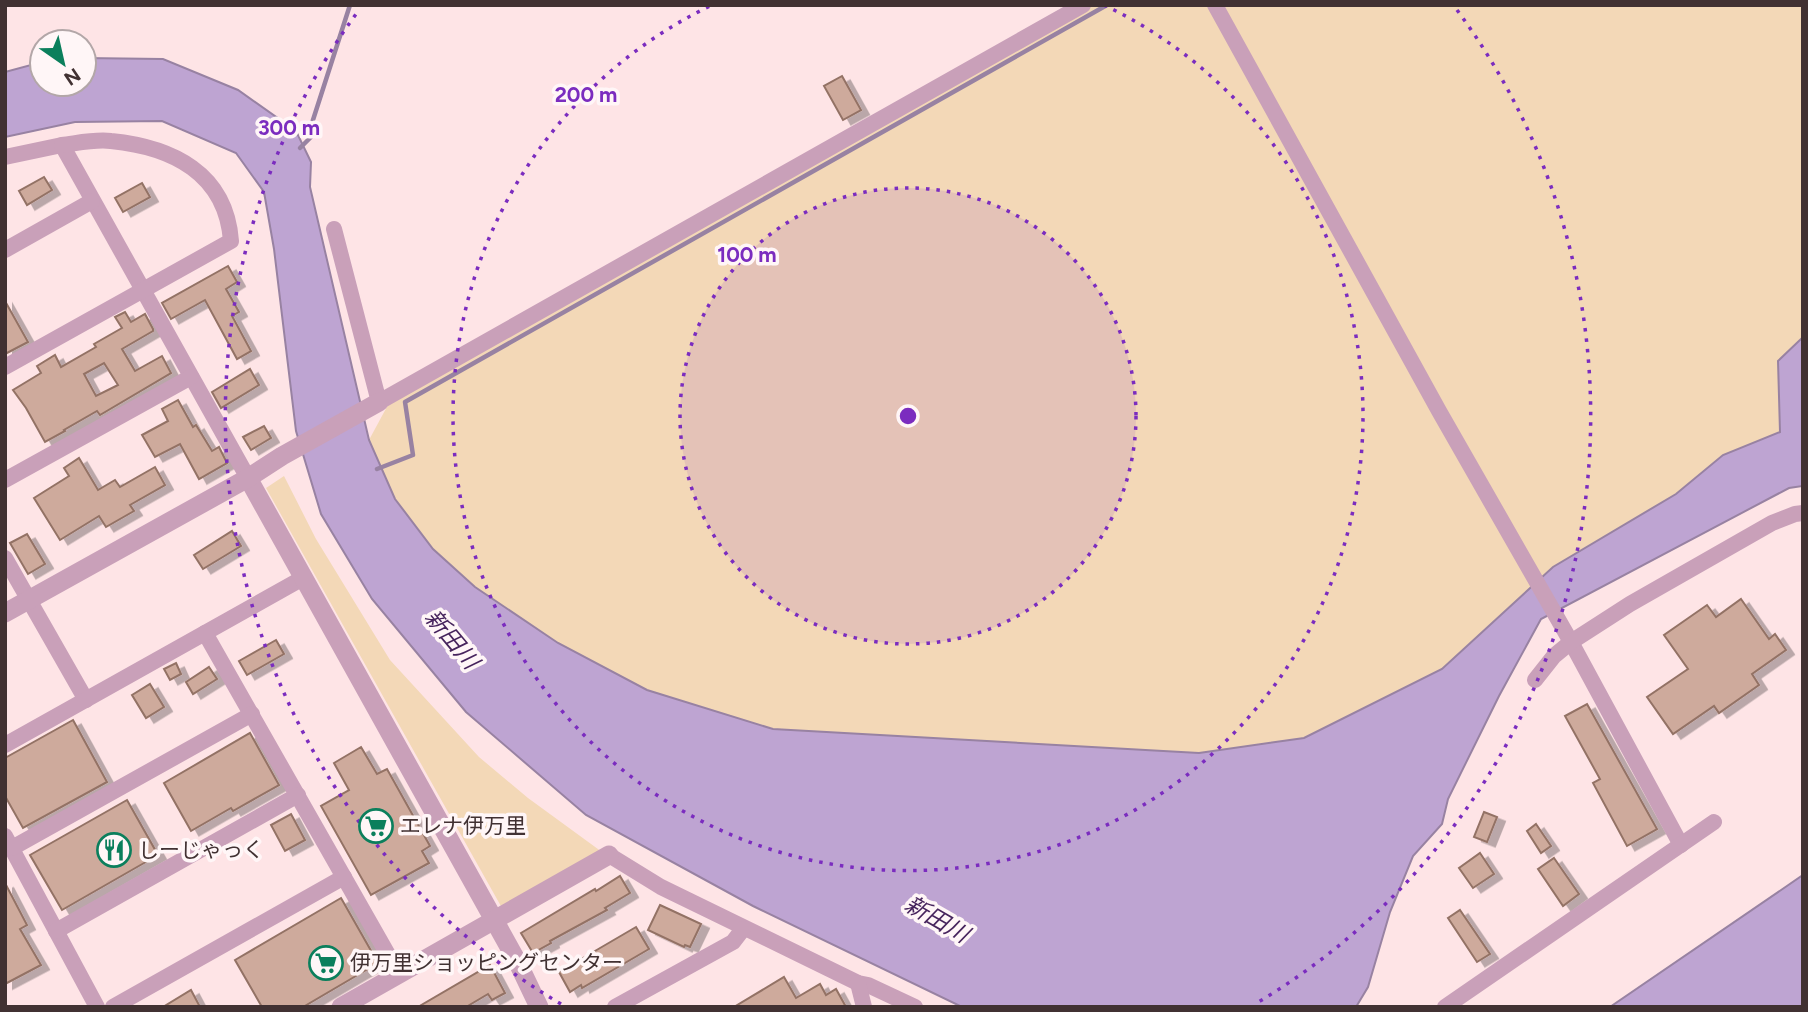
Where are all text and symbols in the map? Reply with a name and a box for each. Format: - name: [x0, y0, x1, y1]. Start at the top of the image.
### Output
- north arrow: [28, 28, 98, 98]
- text: N: [60, 63, 85, 90]
- text: 200 m: [555, 82, 617, 107]
- text: 300 m: [258, 115, 320, 140]
- text: 100 m: [717, 242, 777, 267]
- centre of rings: [896, 404, 920, 428]
- water label: 新田川: [419, 604, 487, 677]
- supermarket icon: エレナ伊万里: [357, 807, 395, 845]
- place label: エレナ伊万里: [400, 813, 526, 838]
- restaurant icon: しーじゃっく: [95, 831, 133, 869]
- place label: しーじゃっく: [138, 837, 264, 862]
- water label: 新田川: [900, 890, 976, 950]
- supermarket icon: 伊万里ショッピングセンター: [307, 944, 345, 982]
- place label: 伊万里ショッピングセンター: [350, 950, 623, 975]

